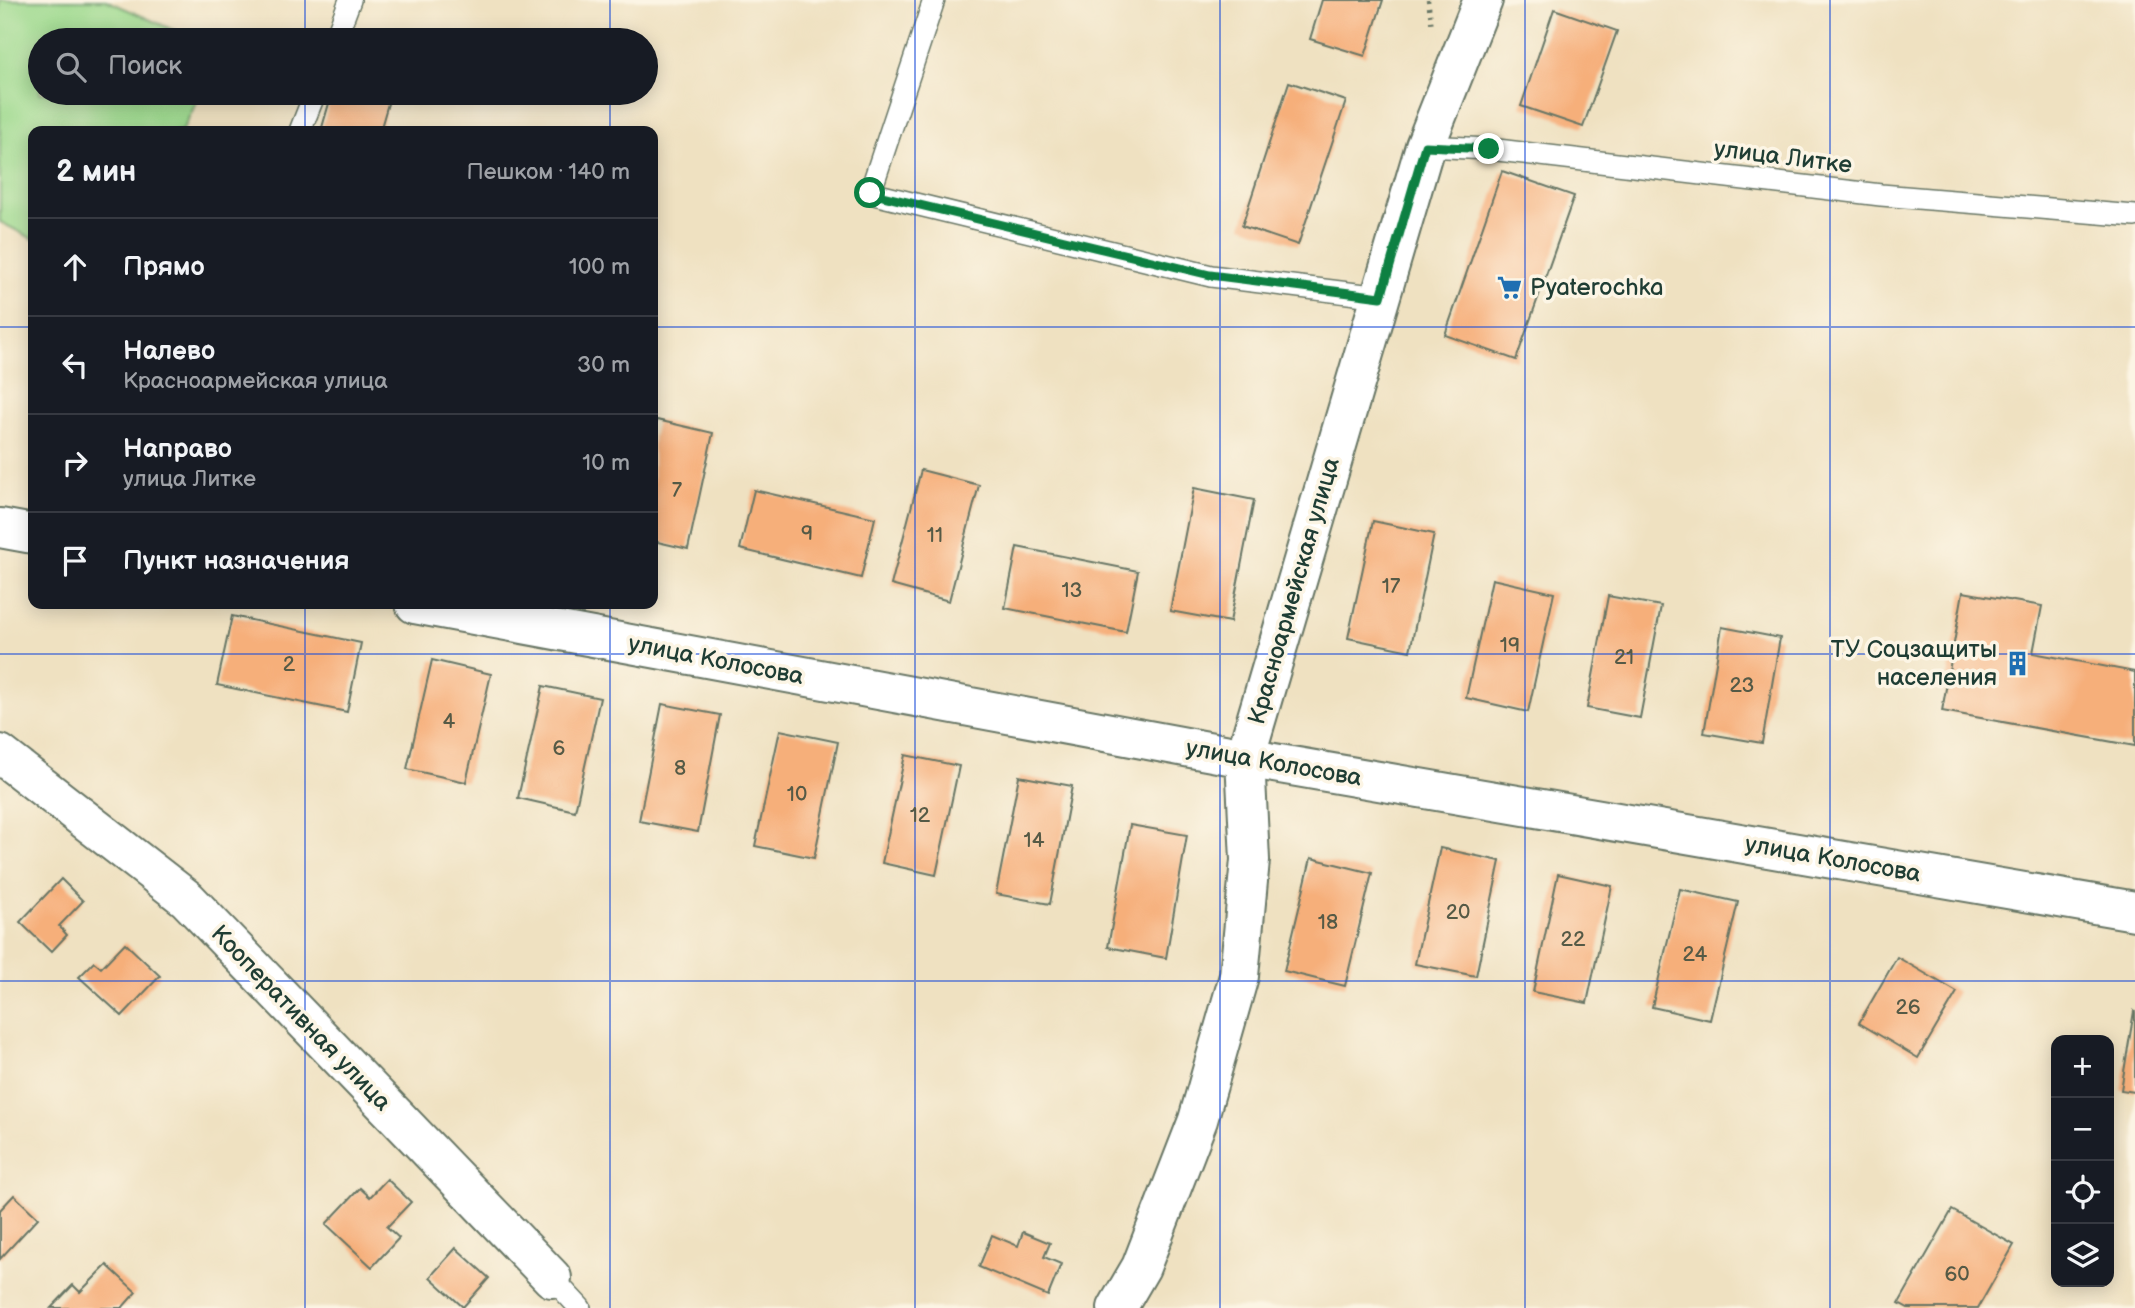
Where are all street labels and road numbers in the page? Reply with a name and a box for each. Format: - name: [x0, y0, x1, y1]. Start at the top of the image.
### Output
- street label: улица Литке: [1712, 134, 1854, 180]
- street label: Красноармейская улица: [1242, 454, 1346, 728]
- street label: улица Колосова: [626, 629, 806, 691]
- street label: улица Колосова: [1184, 733, 1364, 793]
- street label: улица Колосова: [1743, 829, 1923, 889]
- street label: Кооперативная улица: [205, 919, 397, 1117]

